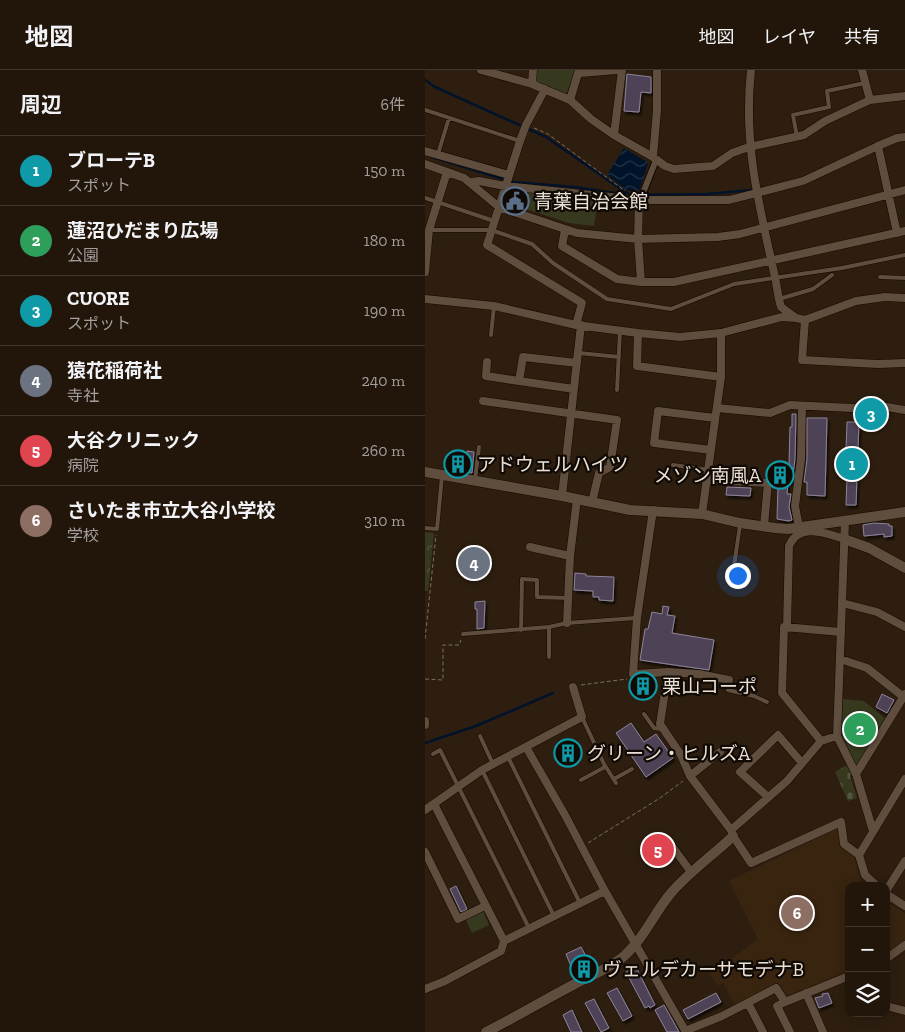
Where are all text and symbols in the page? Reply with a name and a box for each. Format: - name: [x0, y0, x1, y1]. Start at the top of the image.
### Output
- text: 地図: [25, 22, 73, 51]
- text: 地図: [699, 26, 735, 48]
- text: レイヤ: [763, 26, 816, 48]
- text: 共有: [844, 26, 880, 48]
- text: 周辺: [20, 92, 62, 117]
- text: 6件: [381, 95, 405, 114]
- text: ブローテB: [67, 149, 155, 172]
- text: 1: [33, 161, 39, 180]
- text: 150 m: [364, 161, 405, 180]
- text: スポット: [67, 176, 131, 195]
- public building icon: 青葉自治会館: [500, 186, 530, 216]
- place label: 青葉自治会館: [534, 190, 648, 213]
- text: 蓮沼ひだまり広場: [67, 219, 219, 242]
- text: 2: [32, 231, 40, 250]
- text: 180 m: [364, 231, 405, 250]
- text: 公園: [67, 246, 99, 265]
- text: CUORE: [67, 287, 129, 310]
- text: 3: [32, 301, 40, 320]
- text: 190 m: [364, 301, 405, 320]
- text: スポット: [67, 314, 131, 333]
- text: 猿花稲荷社: [67, 359, 162, 382]
- text: 4: [31, 371, 41, 390]
- text: 240 m: [361, 371, 405, 390]
- text: 寺社: [67, 386, 99, 405]
- pin: 3: [855, 395, 887, 433]
- text: 大谷クリニック: [67, 429, 200, 452]
- text: 5: [32, 441, 40, 460]
- text: 260 m: [362, 441, 405, 460]
- pin: 1: [836, 445, 868, 483]
- building icon: アドウェルハイツ: [443, 449, 473, 479]
- place label: アドウェルハイツ: [477, 453, 629, 476]
- text: 病院: [67, 456, 99, 475]
- building icon: メゾン南風A: [765, 460, 795, 490]
- place label: メゾン南風A: [654, 464, 762, 487]
- text: さいたま市立大谷小学校: [67, 499, 275, 522]
- text: 6: [32, 511, 40, 530]
- text: 310 m: [364, 511, 405, 530]
- text: 学校: [67, 526, 99, 545]
- pin: 4: [458, 544, 490, 582]
- your location: [725, 563, 751, 589]
- building icon: 栗山コーポ: [628, 671, 658, 701]
- place label: 栗山コーポ: [662, 675, 757, 698]
- pin: 2: [844, 710, 876, 748]
- building icon: グリーン・ヒルズA: [553, 738, 583, 768]
- place label: グリーン・ヒルズA: [587, 742, 751, 765]
- pin: 5: [642, 831, 674, 869]
- map controls: [845, 882, 890, 1017]
- button: +: [845, 882, 890, 927]
- pin: 6: [781, 894, 813, 932]
- button: −: [845, 927, 890, 972]
- building icon: ヴェルデカーサモデナB: [569, 954, 599, 984]
- place label: ヴェルデカーサモデナB: [603, 958, 804, 981]
- button: layers: [845, 972, 890, 1017]

